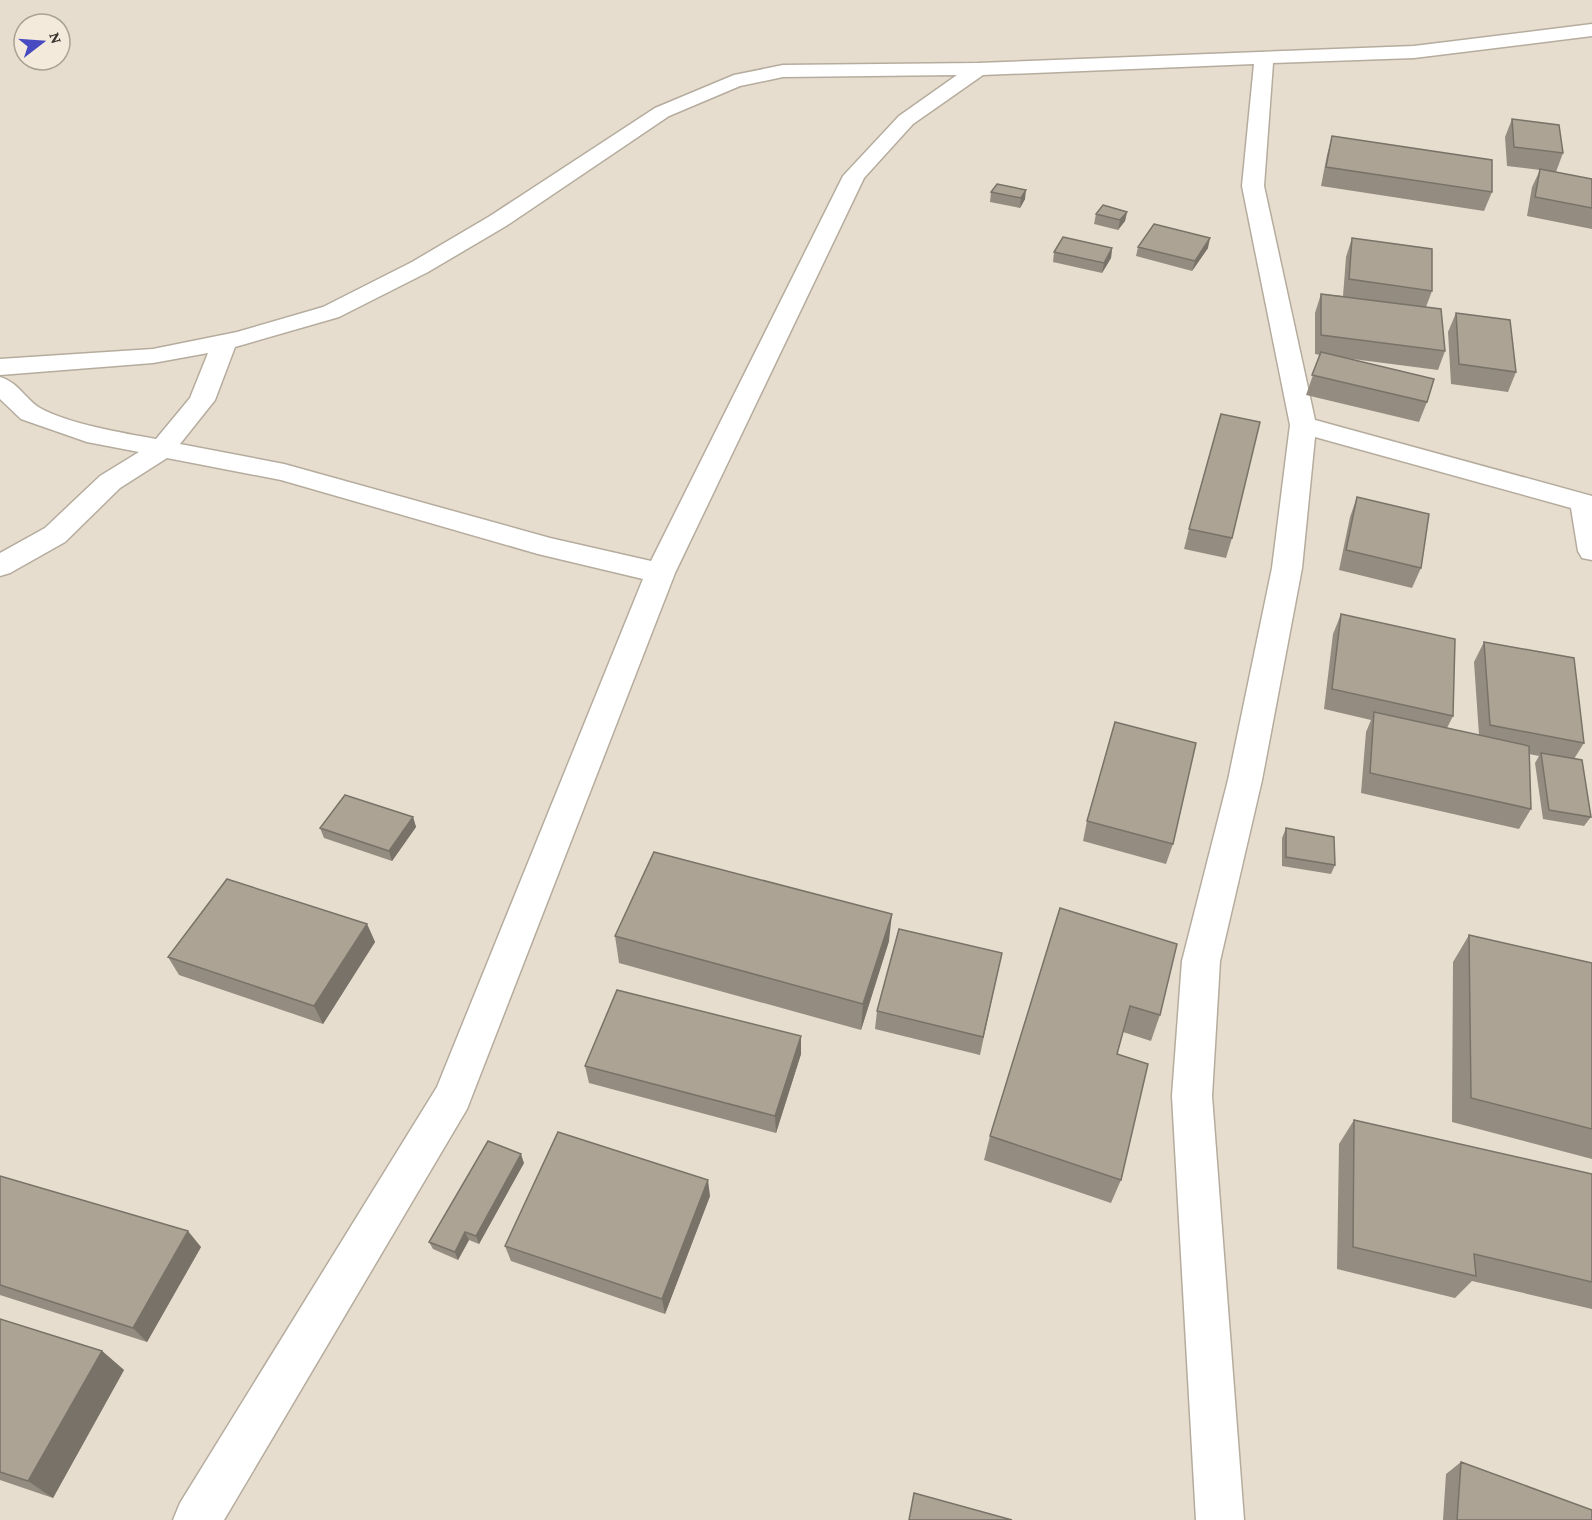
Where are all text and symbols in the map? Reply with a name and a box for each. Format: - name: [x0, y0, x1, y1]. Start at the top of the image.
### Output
- north arrow: [12, 12, 72, 72]
- text: N: [46, 30, 66, 46]

